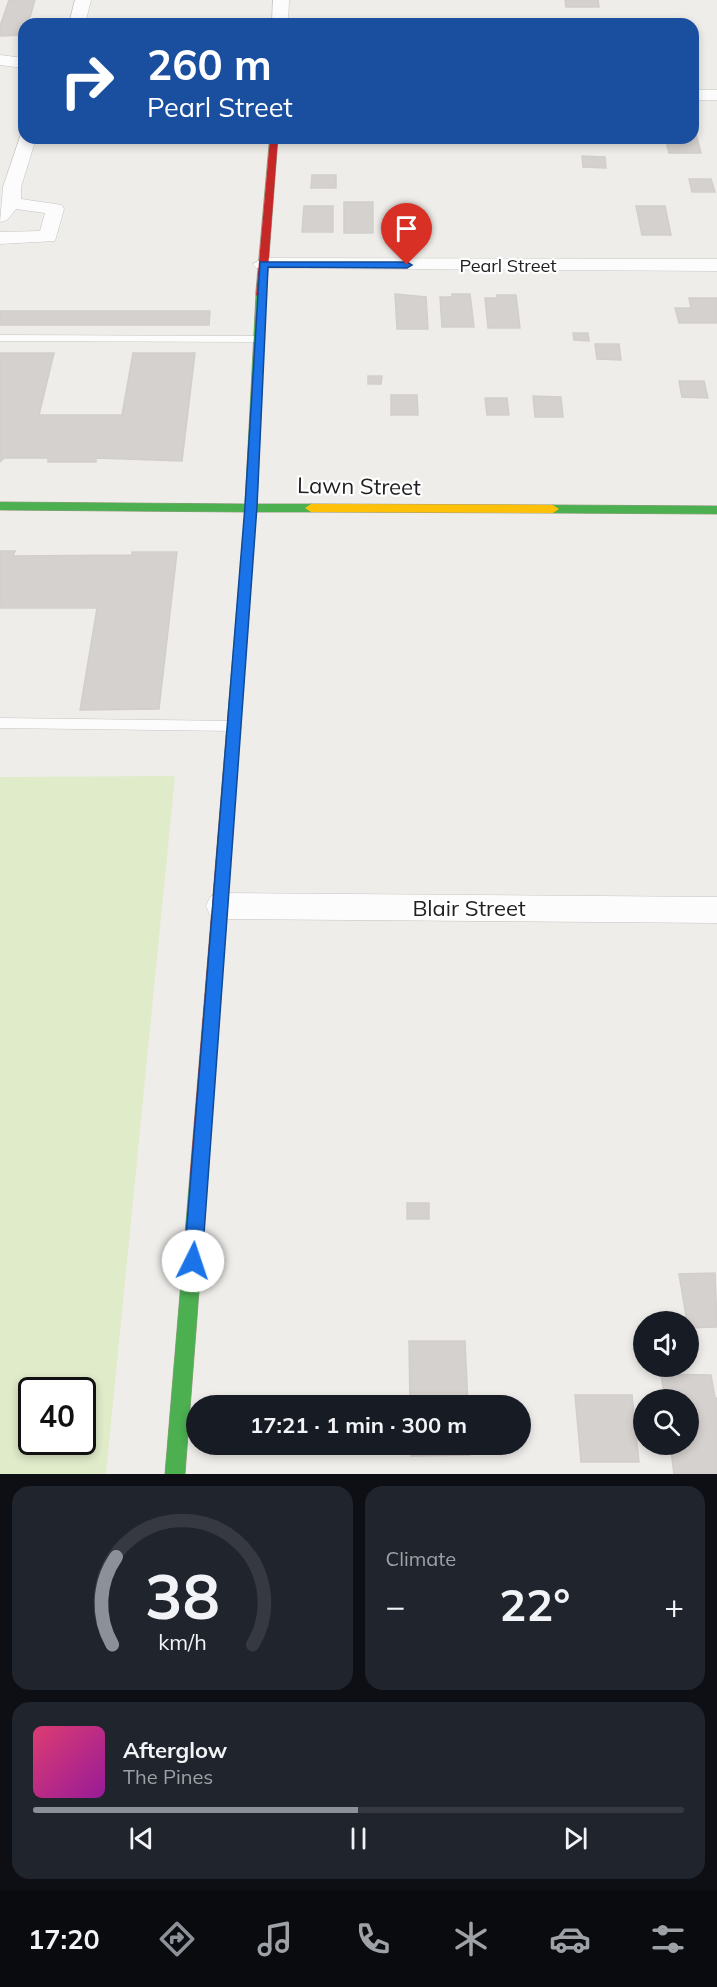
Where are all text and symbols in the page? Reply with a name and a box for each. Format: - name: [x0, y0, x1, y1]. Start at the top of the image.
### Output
- text: 260 m: [147, 38, 272, 91]
- icon: right: [48, 42, 126, 120]
- text: Pearl Street: [147, 90, 293, 124]
- pin: [381, 203, 432, 265]
- icon: arrive: [390, 212, 423, 245]
- street label: Pearl Street: [459, 254, 557, 277]
- street label: Lawn Street: [297, 471, 421, 501]
- street label: Blair Street: [412, 894, 526, 922]
- position arrow: [161, 1229, 225, 1293]
- map controls: [633, 1311, 699, 1455]
- button: sound: [633, 1311, 699, 1377]
- speed limit sign: 40: [18, 1377, 96, 1455]
- button: search: [633, 1389, 699, 1455]
- text: 17:21 · 1 min · 300 m: [250, 1411, 467, 1439]
- text: Climate: [386, 1546, 456, 1571]
- text: 38: [145, 1556, 220, 1635]
- text: 22°: [499, 1576, 570, 1632]
- text: −: [386, 1585, 405, 1626]
- text: +: [664, 1585, 684, 1626]
- text: km/h: [158, 1628, 206, 1655]
- text: Afterglow: [123, 1736, 227, 1764]
- text: The Pines: [123, 1764, 213, 1789]
- icon: previous: [125, 1822, 158, 1855]
- icon: pause: [342, 1822, 375, 1855]
- icon: next: [559, 1822, 592, 1855]
- icon: directions: [156, 1918, 198, 1960]
- icon: music: [254, 1918, 296, 1960]
- icon: phone: [352, 1918, 394, 1960]
- icon: climate: [450, 1918, 492, 1960]
- icon: car: [549, 1918, 591, 1960]
- icon: filters: [647, 1918, 689, 1960]
- text: 17:20: [28, 1922, 100, 1956]

